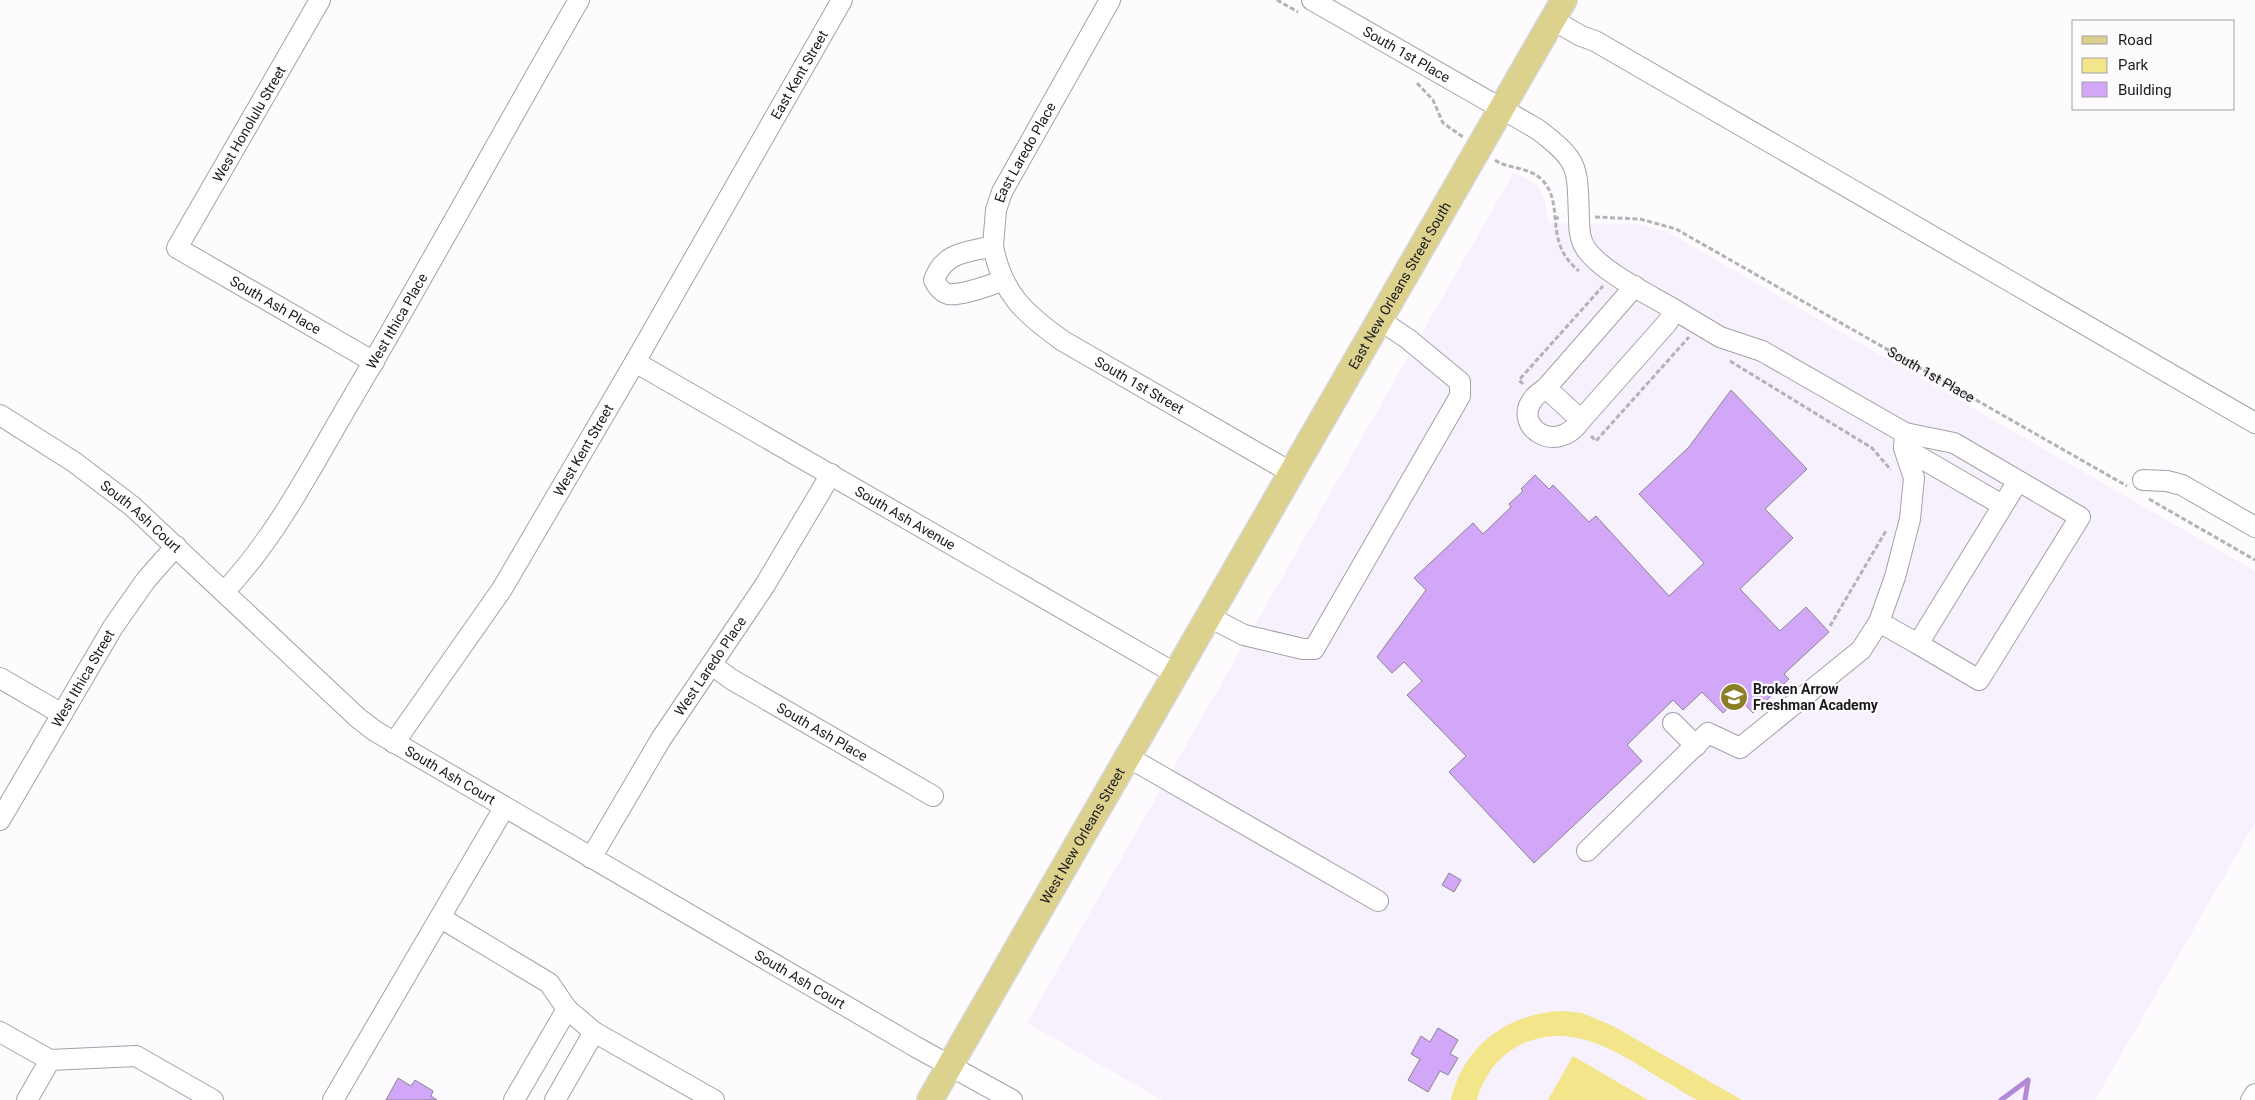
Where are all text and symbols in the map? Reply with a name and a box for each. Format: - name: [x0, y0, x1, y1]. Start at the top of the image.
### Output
- legend: [2072, 20, 2235, 110]
- street label: South 1st Place: [1360, 23, 1453, 85]
- street label: East Kent Street: [768, 27, 831, 122]
- text: Road: [2118, 31, 2152, 49]
- text: Park: [2118, 56, 2149, 74]
- street label: West Honolulu Street: [209, 63, 289, 185]
- text: Building: [2118, 81, 2172, 99]
- street label: East Laredo Place: [991, 99, 1059, 205]
- street label: East New Orleans Street South: [1345, 199, 1454, 372]
- street label: West Ithica Place: [363, 270, 431, 372]
- street label: South Ash Place: [227, 272, 324, 337]
- street label: South 1st Place: [1885, 343, 1977, 405]
- street label: South 1st Street: [1092, 353, 1187, 417]
- street label: West Kent Street: [550, 401, 617, 499]
- street label: South Ash Court: [97, 477, 185, 556]
- street label: South Ash Avenue: [852, 483, 958, 553]
- street label: West Laredo Place: [671, 613, 749, 719]
- street label: West Ithica Street: [48, 627, 118, 730]
- place label: Broken Arrow Freshman Academy: [1753, 681, 1879, 713]
- school or university icon: Broken Arrow Freshman Academy: [1719, 682, 1749, 712]
- street label: South Ash Place: [774, 699, 870, 764]
- street label: South Ash Court: [402, 742, 499, 808]
- street label: West New Orleans Street: [1037, 764, 1128, 907]
- street label: South Ash Court: [752, 947, 848, 1012]

